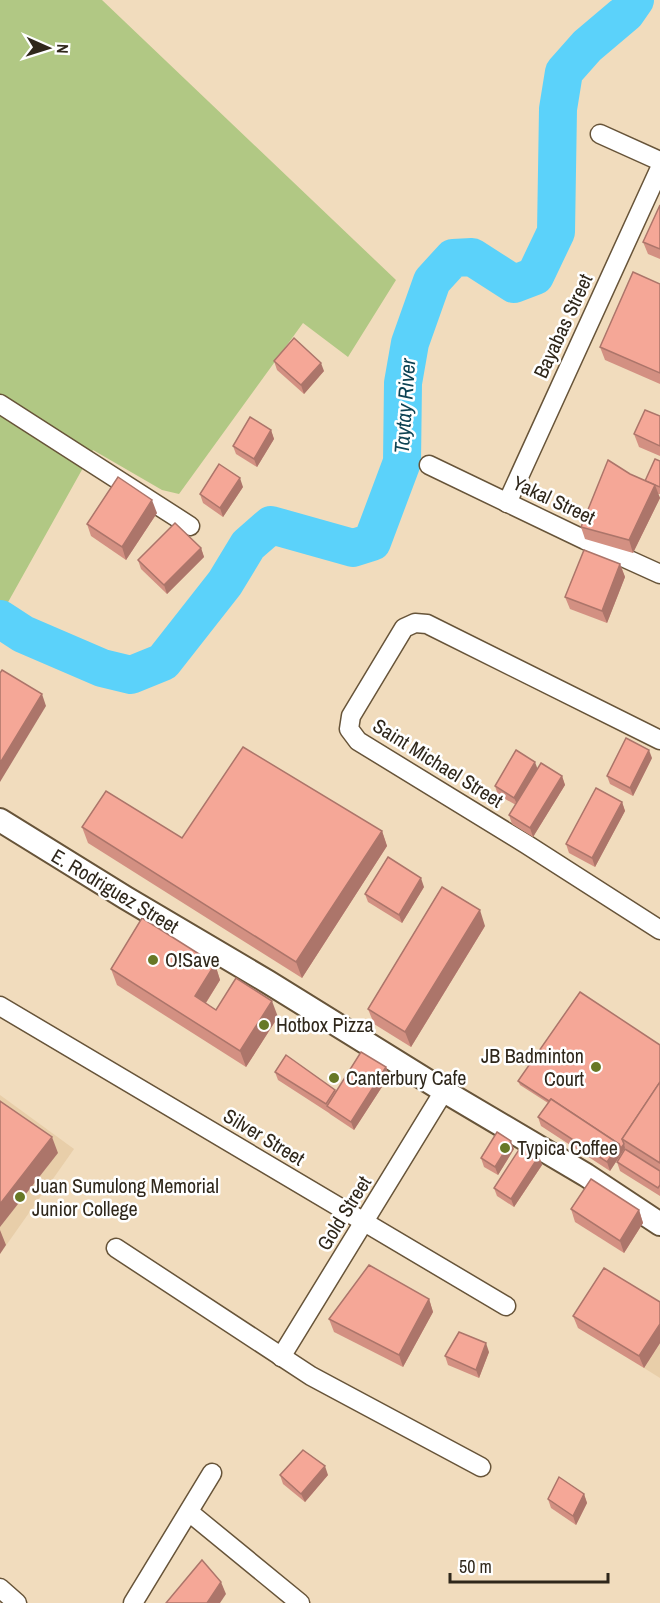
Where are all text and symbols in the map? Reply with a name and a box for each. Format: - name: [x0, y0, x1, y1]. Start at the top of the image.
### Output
- north arrow: [18, 18, 78, 78]
- text: N: [52, 43, 74, 54]
- street label: Bayabas Street: [527, 269, 599, 382]
- water label: Taytay River: [387, 356, 422, 455]
- street label: Yakal Street: [509, 469, 600, 531]
- street label: Saint Michael Street: [368, 712, 509, 814]
- street label: E. Rodriguez Street: [47, 842, 184, 939]
- place label: O!Save: [165, 946, 220, 973]
- marker: O!Save: [146, 953, 160, 967]
- place label: Hotbox Pizza: [276, 1011, 374, 1038]
- marker: Hotbox Pizza: [257, 1018, 271, 1032]
- place label: JB Badminton Court: [481, 1042, 584, 1092]
- marker: JB Badminton Court: [589, 1060, 603, 1074]
- place label: Canterbury Cafe: [346, 1064, 466, 1091]
- marker: Canterbury Cafe: [327, 1071, 341, 1085]
- street label: Silver Street: [219, 1102, 310, 1172]
- place label: Typica Coffee: [517, 1134, 618, 1161]
- marker: Typica Coffee: [498, 1141, 512, 1155]
- street label: Gold Street: [310, 1170, 377, 1255]
- place label: Juan Sumulong Memorial Junior College: [32, 1172, 219, 1222]
- marker: Juan Sumulong Memorial Junior College: [13, 1190, 27, 1204]
- scale bar: [450, 1546, 608, 1584]
- text: 50 m: [459, 1554, 492, 1579]

